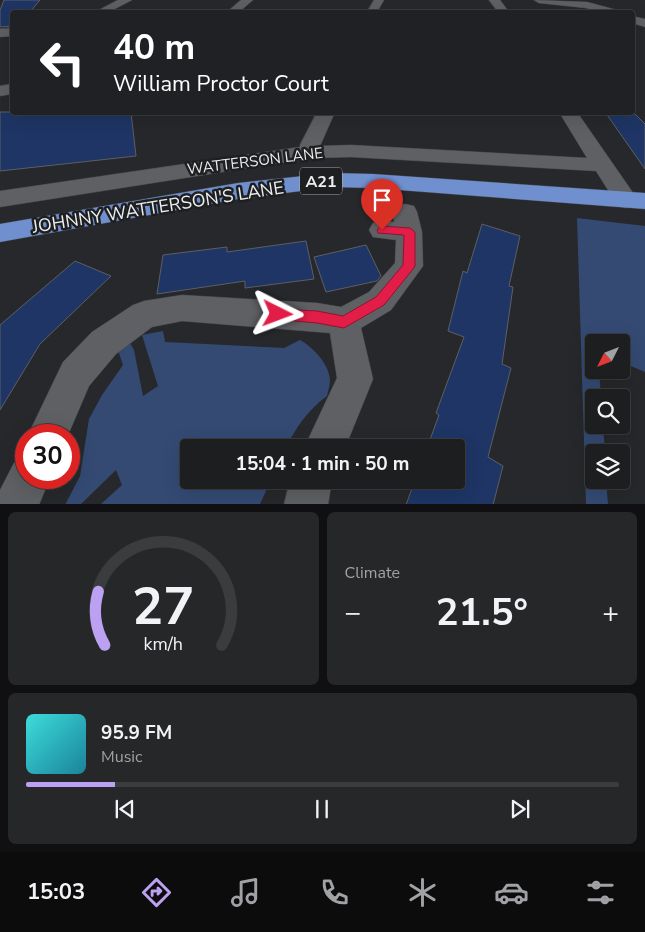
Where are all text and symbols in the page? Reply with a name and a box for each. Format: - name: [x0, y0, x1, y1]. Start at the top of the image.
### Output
- text: 40 m: [113, 24, 195, 71]
- icon: left: [30, 30, 95, 95]
- text: William Proctor Court: [113, 69, 329, 99]
- street label: WATTERSON LANE: [186, 143, 324, 179]
- road number: A21: [300, 168, 342, 195]
- street label: JOHNNY WATTERSON'S LANE: [29, 175, 286, 239]
- pin: [361, 179, 403, 230]
- icon: arrive: [368, 186, 396, 214]
- position arrow: [251, 287, 303, 339]
- north arrow: [585, 334, 630, 379]
- map controls: [585, 334, 630, 489]
- button: search: [585, 389, 630, 434]
- speed limit sign: 30: [15, 424, 80, 489]
- button: layers: [585, 444, 630, 489]
- text: 15:04 · 1 min · 50 m: [235, 451, 410, 477]
- text: Climate: [345, 562, 400, 584]
- text: 27: [132, 571, 194, 642]
- text: 21.5°: [436, 587, 528, 638]
- text: −: [345, 594, 361, 632]
- text: +: [602, 594, 619, 632]
- text: km/h: [144, 632, 183, 656]
- text: 95.9 FM: [101, 720, 172, 746]
- text: Music: [101, 746, 142, 768]
- icon: previous: [111, 795, 139, 823]
- icon: pause: [308, 795, 336, 823]
- icon: next: [506, 795, 534, 823]
- icon: directions: [139, 875, 174, 910]
- icon: music: [228, 875, 263, 910]
- icon: phone: [317, 875, 352, 910]
- icon: climate: [405, 875, 440, 910]
- icon: car: [494, 875, 529, 910]
- icon: filters: [583, 875, 618, 910]
- text: 15:03: [27, 877, 85, 907]

